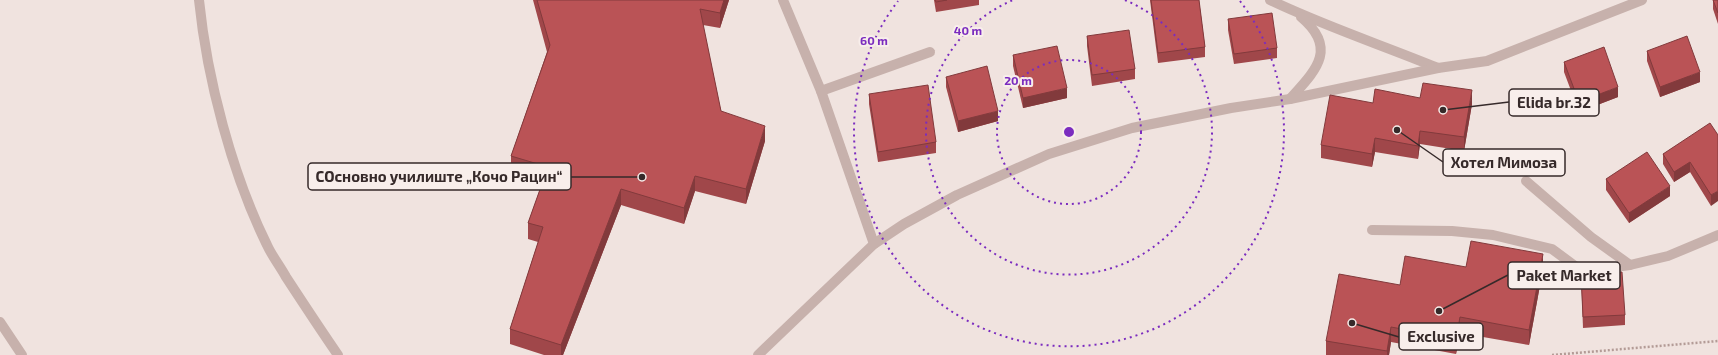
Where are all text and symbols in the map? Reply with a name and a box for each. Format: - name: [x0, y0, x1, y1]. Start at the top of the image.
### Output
- text: 40 m: [954, 23, 982, 37]
- text: 60 m: [860, 33, 888, 47]
- text: 20 m: [1004, 73, 1032, 87]
- callout: Elida br.32: [1509, 89, 1599, 116]
- text: Elida br.32: [1517, 93, 1591, 111]
- centre of rings: [1062, 125, 1076, 139]
- callout: Хотел Мимоза: [1443, 149, 1565, 176]
- text: Хотел Мимоза: [1451, 153, 1557, 171]
- callout: СОсновно училиште „Кочо Рацин“: [308, 163, 571, 190]
- text: СОсновно училиште „Кочо Рацин“: [315, 167, 563, 185]
- callout: Paket Market: [1508, 262, 1620, 289]
- text: Paket Market: [1516, 266, 1612, 284]
- callout: Exclusive: [1399, 323, 1483, 350]
- text: Exclusive: [1407, 327, 1475, 345]

